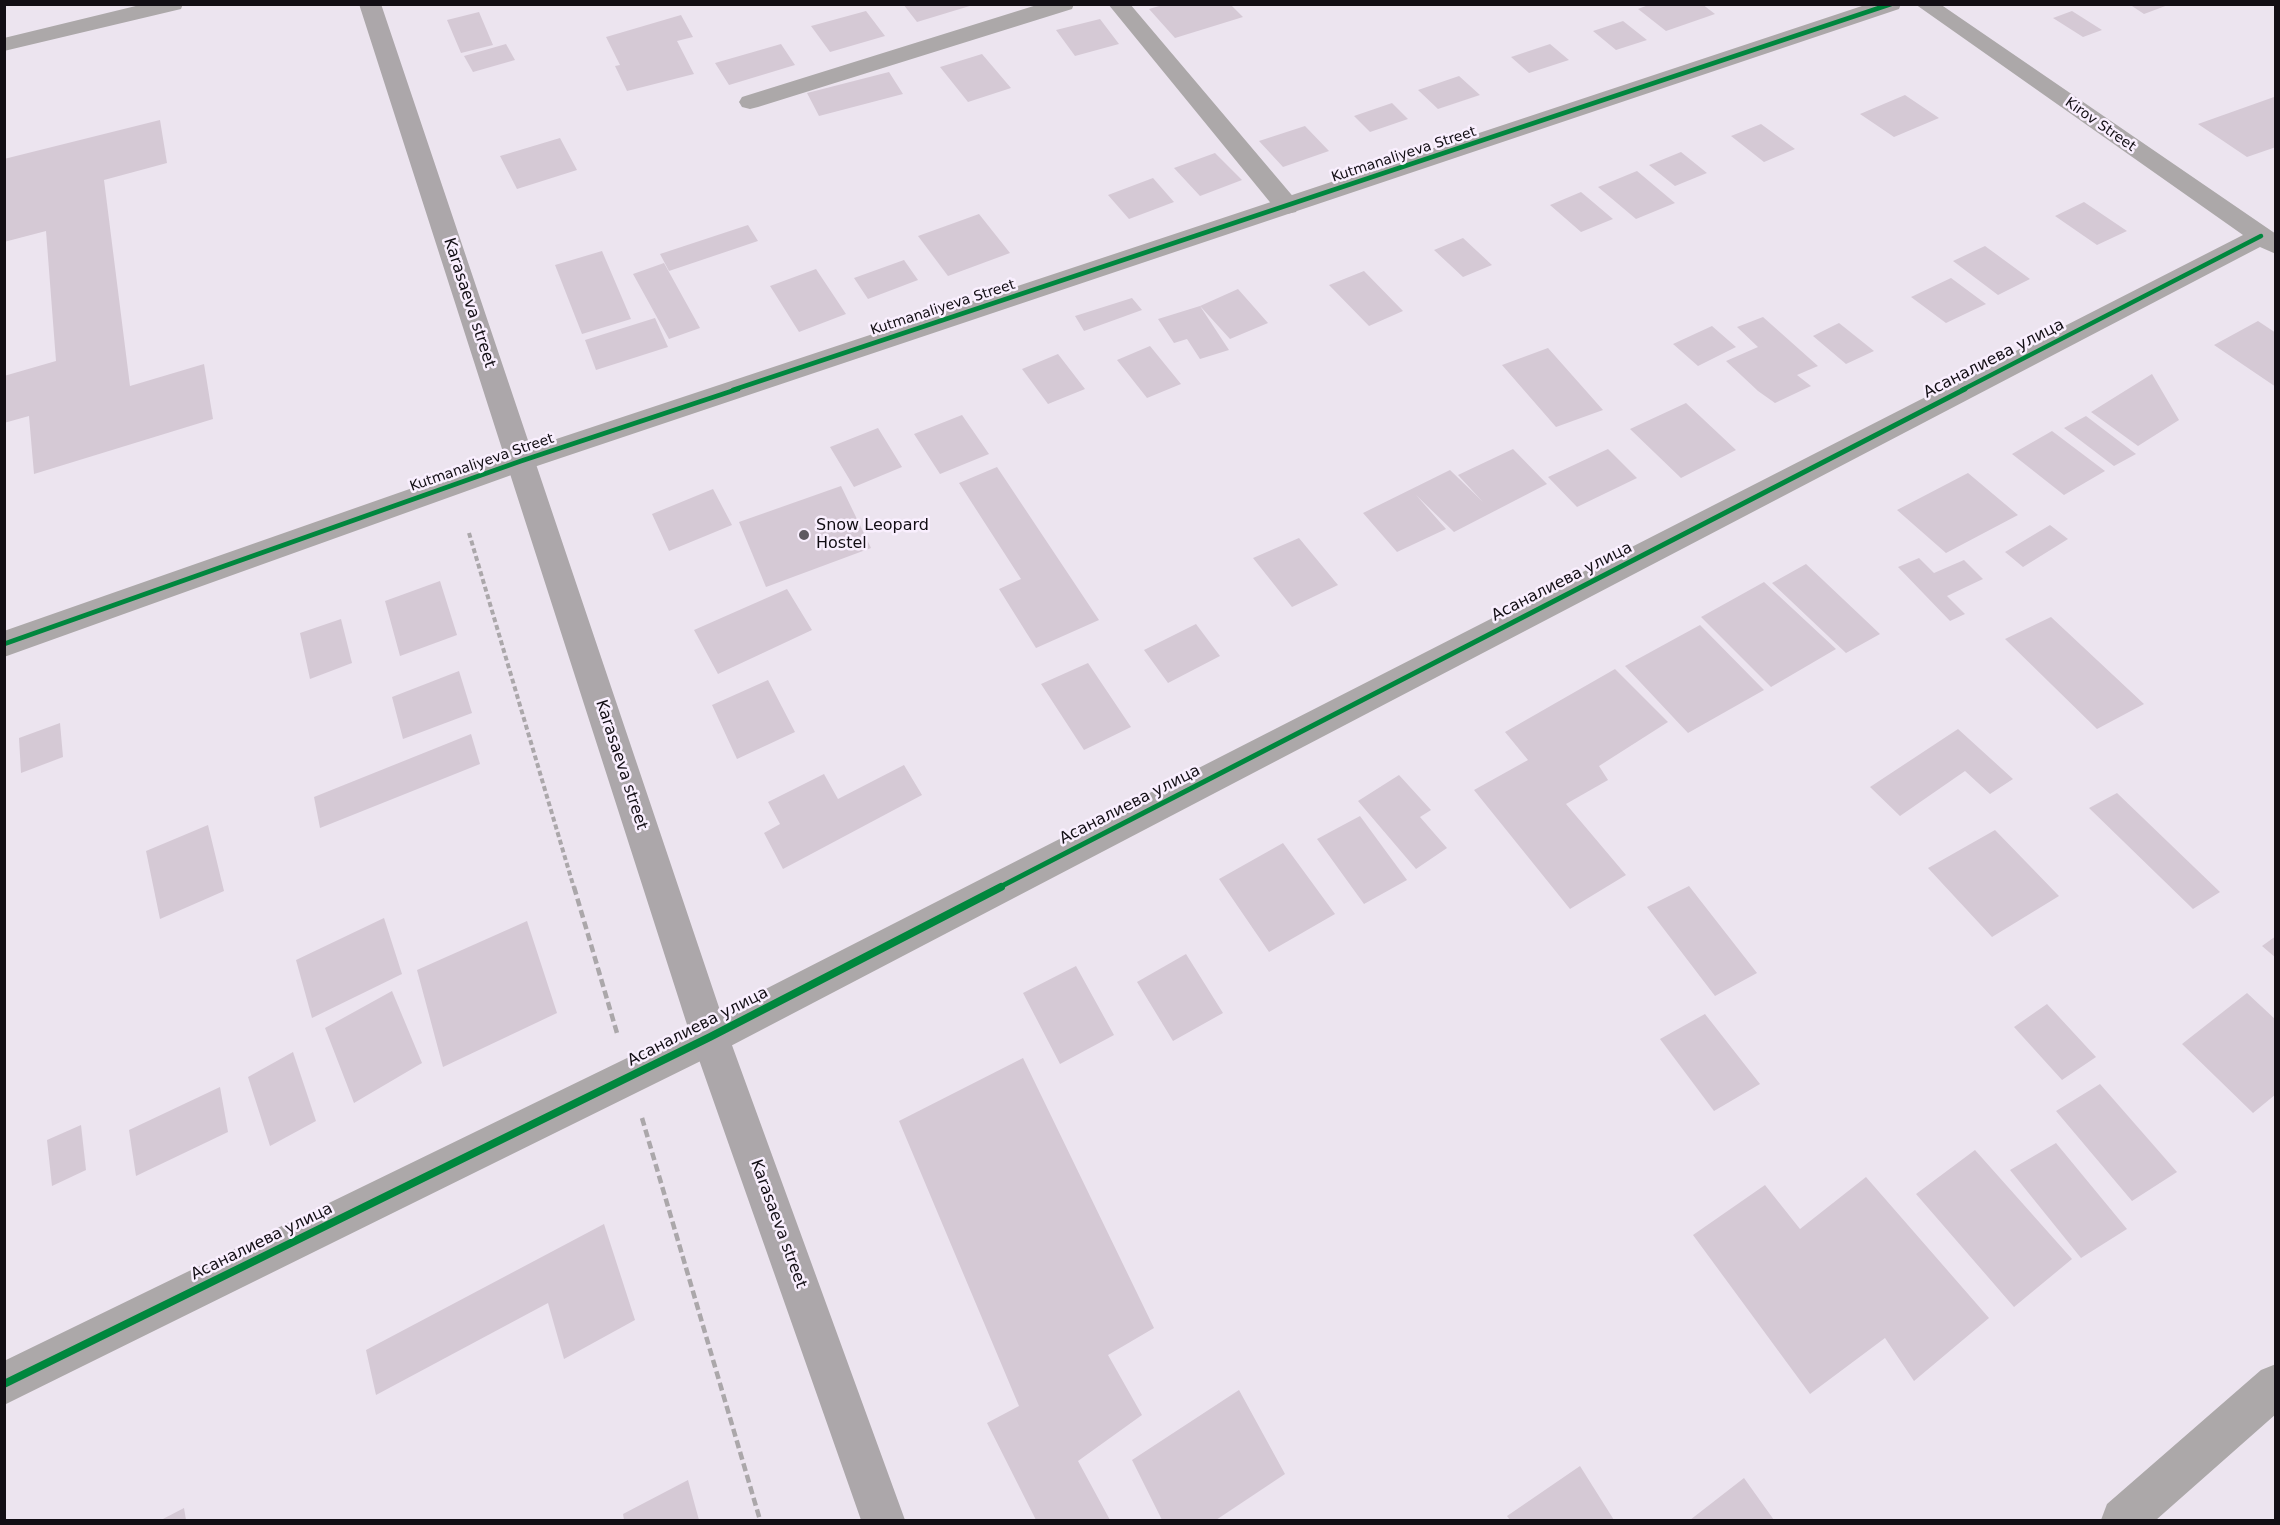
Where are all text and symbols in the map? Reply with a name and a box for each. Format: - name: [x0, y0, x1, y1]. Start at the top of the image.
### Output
- street label: Kirov Street: [2061, 94, 2139, 156]
- street label: Kutmanaliyeva Street: [1330, 124, 1478, 186]
- street label: Karasaeva street: [439, 236, 499, 370]
- street label: Kutmanaliyeva Street: [869, 277, 1017, 339]
- street label: Асаналиева улица: [1920, 315, 2068, 403]
- street label: Kutmanaliyeva Street: [408, 430, 556, 496]
- place label: Snow Leopard Hostel: [816, 516, 929, 554]
- marker: Snow Leopard Hostel: [797, 528, 811, 542]
- street label: Асаналиева улица: [1488, 538, 1636, 626]
- street label: Karasaeva street: [591, 698, 651, 832]
- street label: Асаналиева улица: [1056, 761, 1204, 849]
- street label: Асаналиева улица: [624, 983, 772, 1071]
- street label: Karasaeva street: [746, 1157, 810, 1291]
- street label: Асаналиева улица: [188, 1199, 336, 1285]

